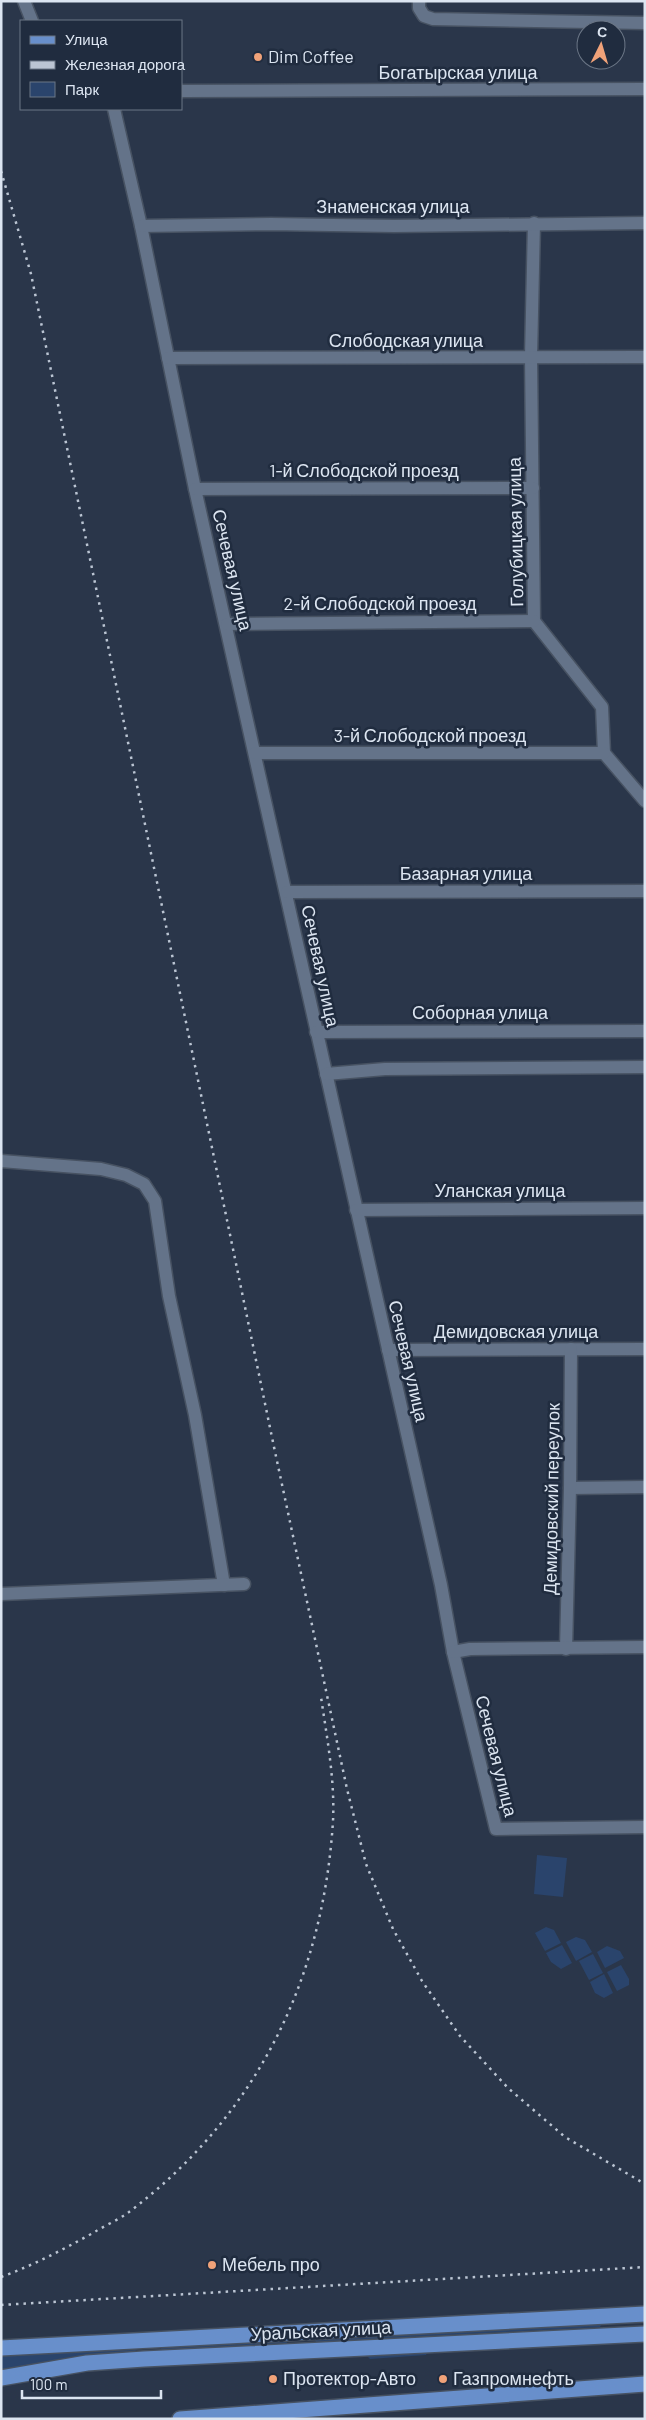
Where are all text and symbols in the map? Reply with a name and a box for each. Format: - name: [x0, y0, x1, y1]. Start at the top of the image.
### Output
- legend: [20, 20, 182, 110]
- north arrow: [576, 20, 626, 70]
- text: С: [596, 23, 608, 40]
- text: Улица: [65, 30, 108, 48]
- place label: Dim Coffee: [268, 45, 354, 67]
- marker: Dim Coffee: [252, 51, 264, 63]
- text: Железная дорога: [65, 55, 186, 73]
- street label: Богатырская улица: [379, 61, 538, 83]
- text: Парк: [65, 80, 99, 98]
- street label: Знаменская улица: [316, 195, 471, 217]
- street label: Слободская улица: [329, 329, 484, 351]
- street label: Голубицкая улица: [503, 456, 527, 607]
- street label: 1-й Слободской проезд: [269, 459, 459, 481]
- street label: Сечевая улица: [208, 507, 258, 634]
- street label: 2-й Слободской проезд: [283, 592, 477, 614]
- street label: 3-й Слободской проезд: [334, 724, 527, 746]
- street label: Базарная улица: [400, 862, 533, 884]
- street label: Сечевая улица: [297, 903, 345, 1030]
- street label: Соборная улица: [412, 1001, 549, 1023]
- street label: Уланская улица: [435, 1179, 566, 1201]
- street label: Сечевая улица: [384, 1298, 434, 1425]
- street label: Демидовская улица: [434, 1320, 599, 1342]
- street label: Демидовский переулок: [538, 1403, 564, 1595]
- street label: Сечевая улица: [471, 1693, 523, 1820]
- place label: Мебель про: [222, 2253, 320, 2275]
- marker: Мебель про: [206, 2259, 218, 2271]
- street label: Уральская улица: [250, 2315, 393, 2345]
- place label: Протектор-Авто: [283, 2367, 416, 2389]
- place label: Газпромнефть: [453, 2367, 574, 2389]
- scale bar: [22, 2368, 161, 2400]
- marker: Протектор-Авто: [267, 2373, 279, 2385]
- marker: Газпромнефть: [437, 2373, 449, 2385]
- text: 100 m: [30, 2375, 68, 2393]

